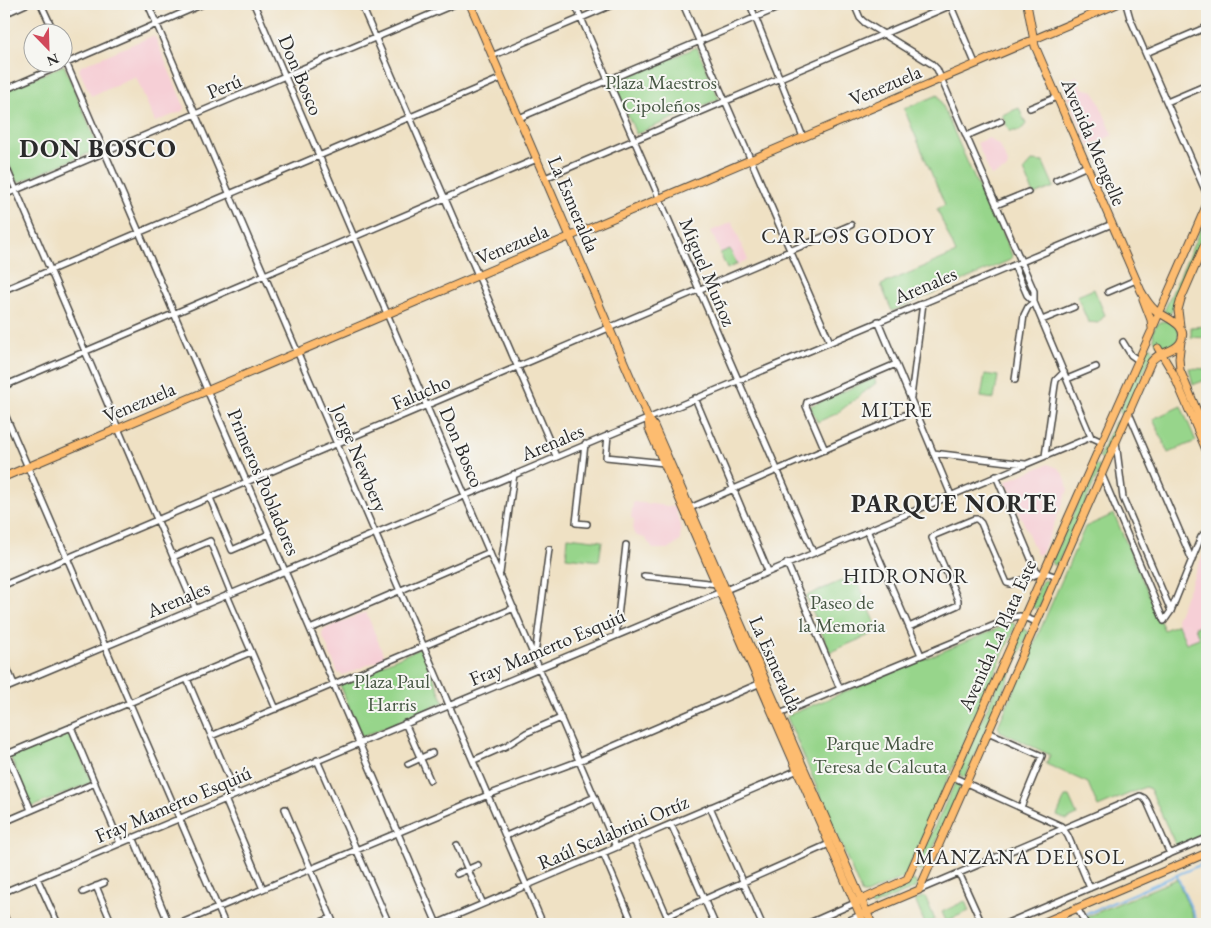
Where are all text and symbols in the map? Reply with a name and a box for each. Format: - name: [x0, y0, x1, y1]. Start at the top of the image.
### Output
- north arrow: [22, 22, 72, 72]
- street label: Don Bosco: [272, 31, 330, 119]
- text: N: [44, 49, 62, 71]
- street label: Venezuela: [845, 58, 925, 112]
- street label: Perú: [203, 67, 246, 105]
- park label: Plaza Maestros Cipoleños: [605, 69, 717, 118]
- street label: Avenida Mengelle: [1055, 73, 1133, 210]
- district label: DON BOSCO: [19, 132, 177, 164]
- street label: La Esmeralda: [542, 152, 606, 256]
- street label: Miguel Muñoz: [674, 214, 743, 330]
- street label: Venezuela: [472, 217, 552, 271]
- district label: CARLOS GODOY: [761, 222, 936, 249]
- street label: Arenales: [889, 260, 960, 310]
- street label: Falucho: [388, 368, 454, 416]
- street label: Venezuela: [99, 375, 179, 429]
- district label: MITRE: [861, 396, 933, 423]
- street label: Jorge Newbery: [325, 398, 394, 516]
- street label: Don Bosco: [433, 403, 491, 491]
- street label: Primeros Pobladores: [221, 405, 307, 559]
- street label: Arenales: [516, 417, 587, 467]
- district label: PARQUE NORTE: [851, 487, 1057, 519]
- street label: Avenida La Plata Este: [951, 555, 1042, 716]
- district label: HIDRONOR: [843, 562, 969, 589]
- street label: Arenales: [142, 574, 213, 624]
- park label: Paseo de la Memoria: [798, 589, 886, 638]
- street label: Fray Mamerto Esquiú: [465, 602, 630, 692]
- street label: La Esmeralda: [743, 612, 809, 716]
- park label: Plaza Paul Harris: [354, 668, 430, 717]
- park label: Parque Madre Teresa de Calcuta: [813, 730, 947, 779]
- street label: Fray Mamerto Esquiú: [91, 759, 256, 849]
- street label: Raúl Scalabrini Ortíz: [534, 788, 693, 876]
- district label: MANZANA DEL SOL: [915, 843, 1125, 870]

